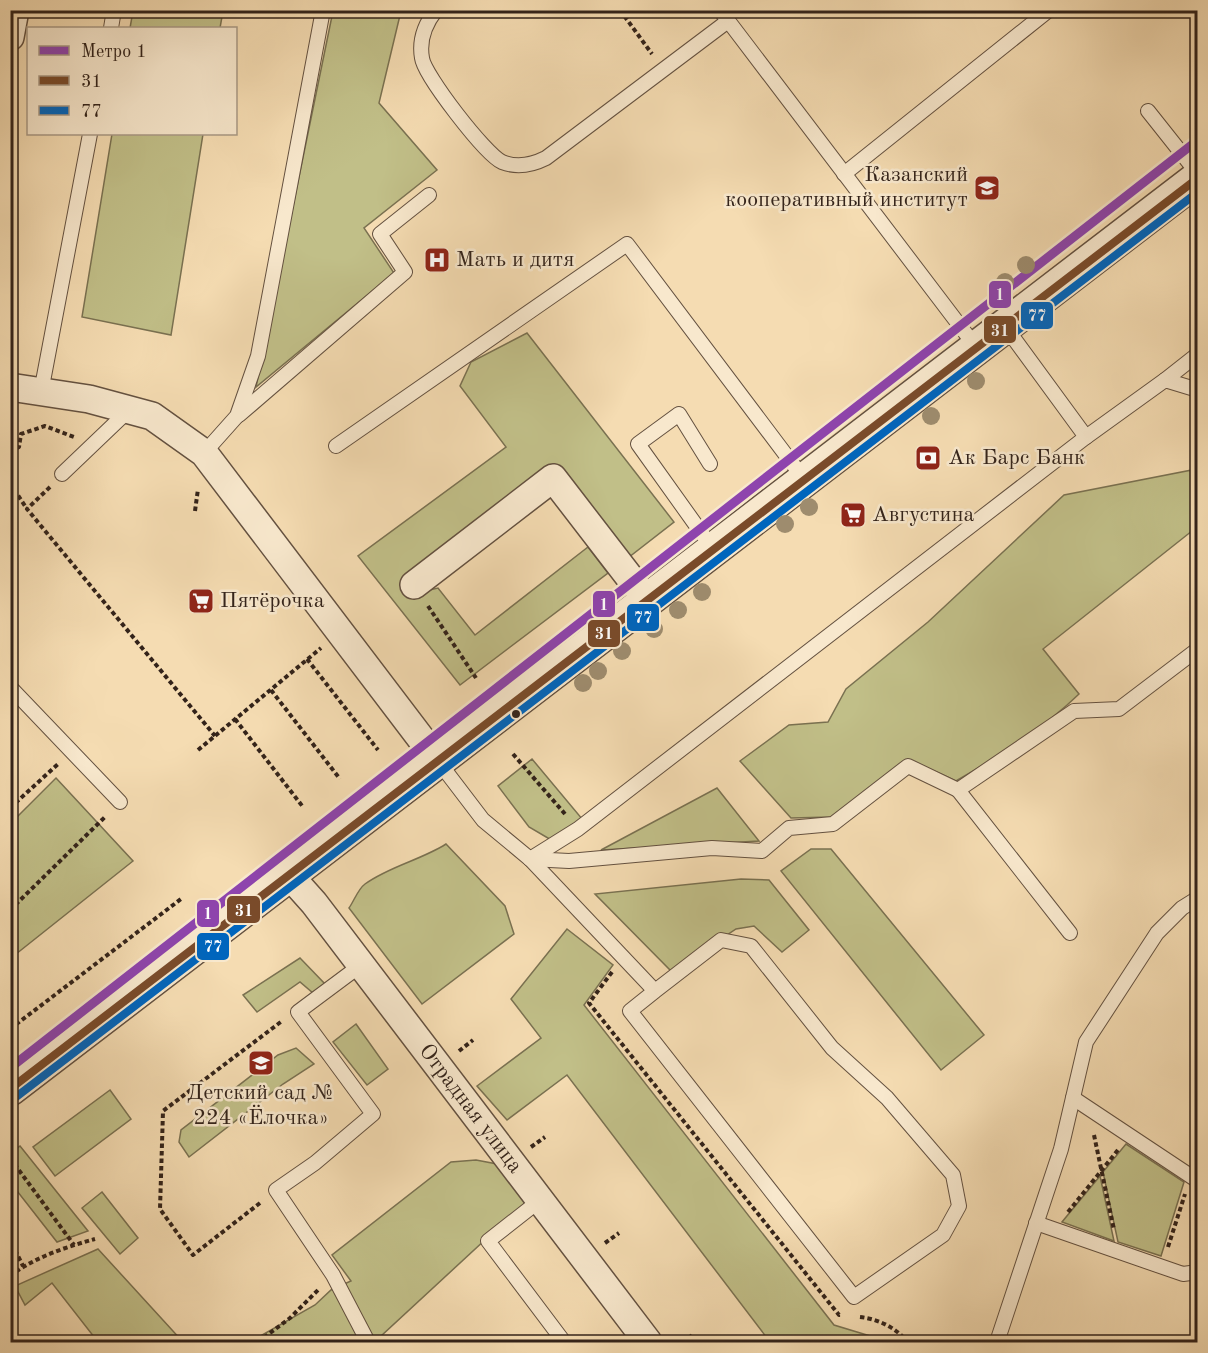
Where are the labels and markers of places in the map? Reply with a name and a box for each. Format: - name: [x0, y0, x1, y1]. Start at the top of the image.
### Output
- place label: Казанский кооперативный институт: [725, 164, 968, 211]
- school or university icon: Казанский кооперативный институт: [972, 173, 1002, 203]
- hospital icon: Мать и дитя: [422, 245, 452, 275]
- place label: Мать и дитя: [456, 249, 575, 271]
- bank icon: Ак Барс Банк: [913, 443, 943, 473]
- place label: Ак Барс Банк: [948, 447, 1085, 469]
- supermarket icon: Августина: [838, 500, 868, 530]
- place label: Августина: [872, 504, 974, 526]
- supermarket icon: Пятёрочка: [186, 586, 216, 616]
- place label: Пятёрочка: [220, 590, 325, 612]
- unlabelled marker: [510, 708, 522, 720]
- school or university icon: Детский сад № 224 «Ёлочка»: [246, 1048, 276, 1078]
- place label: Детский сад № 224 «Ёлочка»: [187, 1082, 335, 1129]

